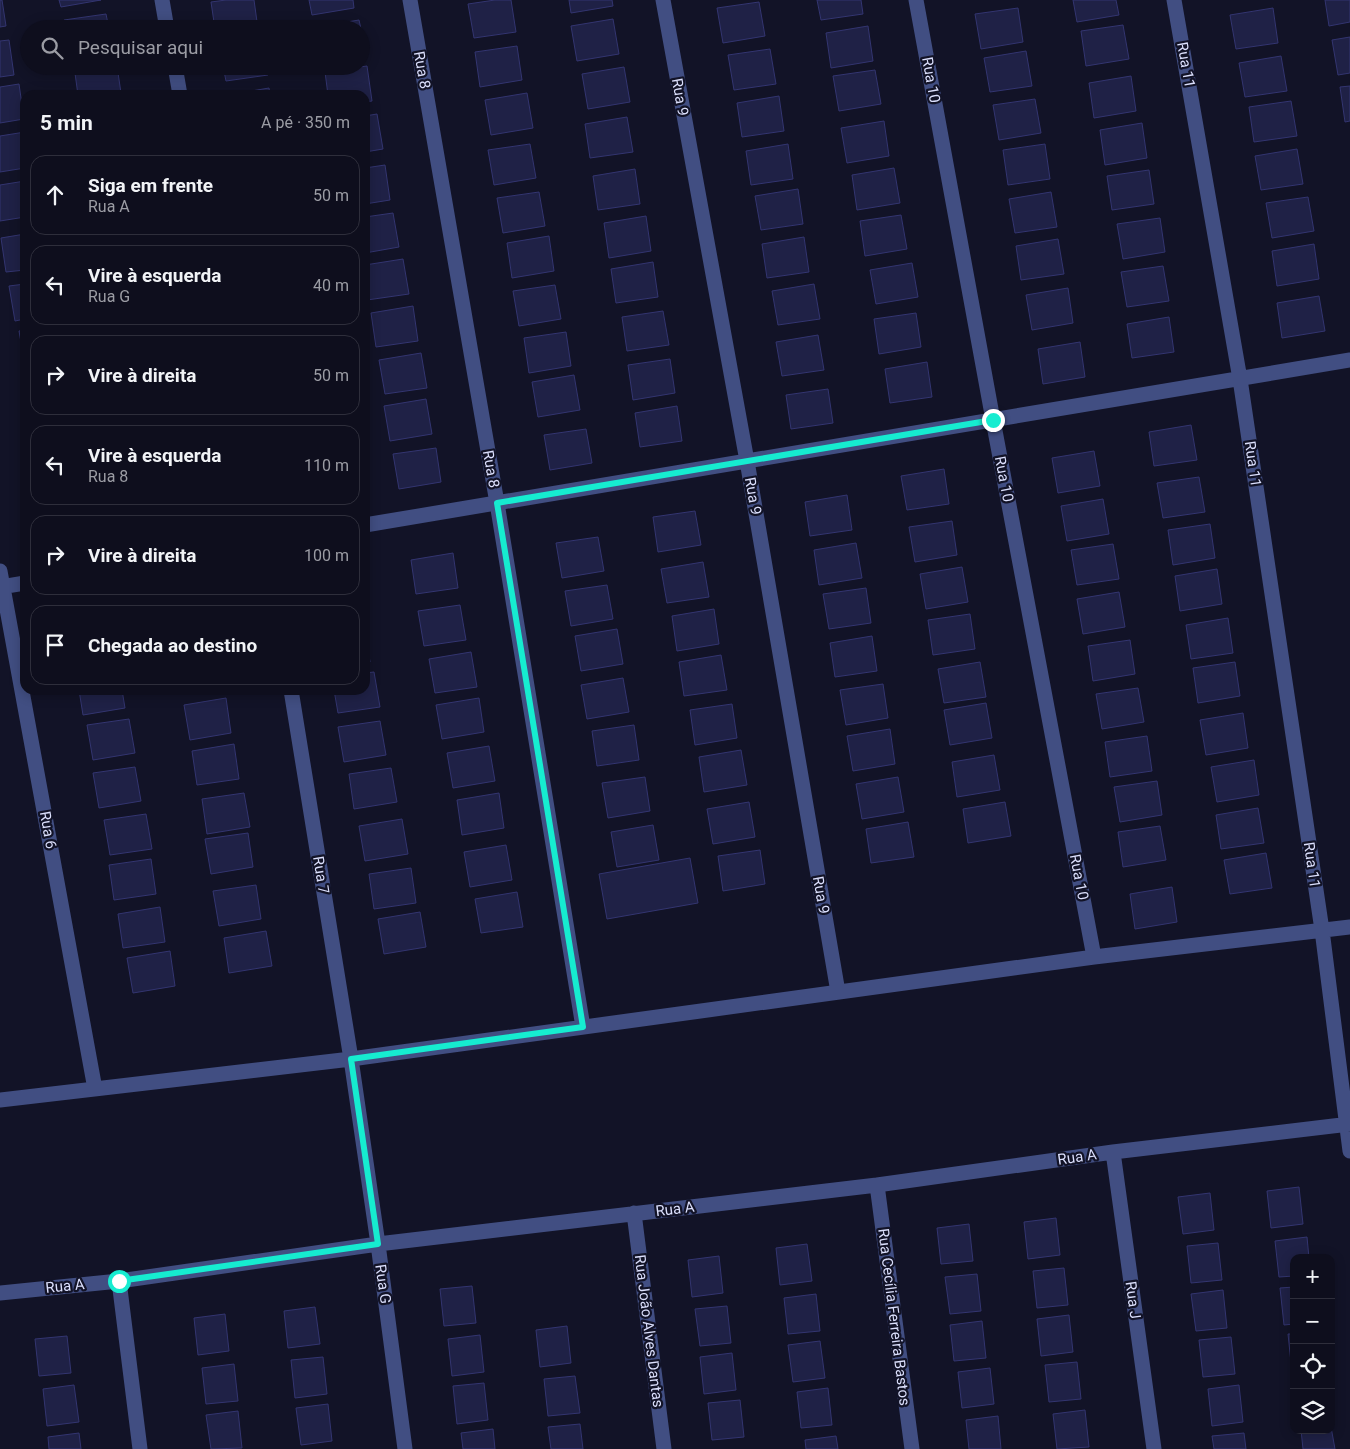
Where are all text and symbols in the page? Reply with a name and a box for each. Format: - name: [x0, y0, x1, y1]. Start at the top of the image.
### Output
- search box: [20, 20, 370, 75]
- icon: search: [38, 34, 66, 62]
- text: Pesquisar aqui: [78, 36, 203, 59]
- street label: Rua 11: [1173, 41, 1199, 89]
- street label: Rua 8: [410, 50, 434, 90]
- street label: Rua 10: [918, 56, 944, 104]
- street label: Rua 9: [668, 77, 692, 117]
- text: 5 min: [40, 111, 93, 135]
- text: A pé · 350 m: [261, 113, 350, 132]
- text: Siga em frente: [88, 174, 213, 197]
- icon: ahead: [41, 181, 69, 209]
- text: 50 m: [313, 186, 349, 205]
- text: Rua A: [88, 197, 130, 216]
- text: Vire à esquerda: [88, 264, 221, 287]
- icon: left: [41, 271, 69, 299]
- text: 40 m: [313, 276, 349, 295]
- text: Rua G: [88, 287, 130, 306]
- icon: right: [41, 361, 69, 389]
- text: Vire à direita: [88, 364, 197, 387]
- text: 50 m: [313, 366, 349, 385]
- route end: [982, 409, 1005, 432]
- street label: Rua 11: [1241, 440, 1265, 488]
- text: Vire à esquerda: [88, 444, 221, 467]
- street label: Rua 8: [479, 449, 503, 489]
- icon: left: [41, 451, 69, 479]
- street label: Rua 10: [991, 455, 1017, 503]
- text: 110 m: [304, 456, 349, 475]
- text: Rua 8: [88, 467, 128, 486]
- street label: Rua 9: [741, 476, 765, 516]
- icon: right: [41, 541, 69, 569]
- text: Vire à direita: [88, 544, 197, 567]
- text: 100 m: [304, 546, 349, 565]
- icon: arrive: [41, 631, 69, 659]
- text: Chegada ao destino: [88, 634, 257, 657]
- street label: Rua 6: [36, 810, 60, 850]
- street label: Rua 11: [1300, 841, 1324, 889]
- street label: Rua 10: [1066, 853, 1092, 901]
- street label: Rua 7: [309, 855, 333, 895]
- street label: Rua 9: [809, 875, 833, 915]
- street label: Rua A: [1056, 1145, 1098, 1169]
- street label: Rua A: [654, 1198, 696, 1220]
- street label: Rua Cecília Ferreira Bastos: [874, 1227, 914, 1407]
- street label: Rua João Alves Dantas: [631, 1254, 667, 1408]
- map controls: [1290, 1254, 1335, 1434]
- button: +: [1290, 1254, 1335, 1299]
- street label: Rua G: [371, 1263, 395, 1305]
- route start: [108, 1270, 131, 1293]
- street label: Rua A: [45, 1275, 86, 1297]
- street label: Rua J: [1121, 1280, 1145, 1320]
- button: −: [1290, 1299, 1335, 1344]
- button: locate: [1290, 1344, 1335, 1389]
- button: layers: [1290, 1389, 1335, 1434]

